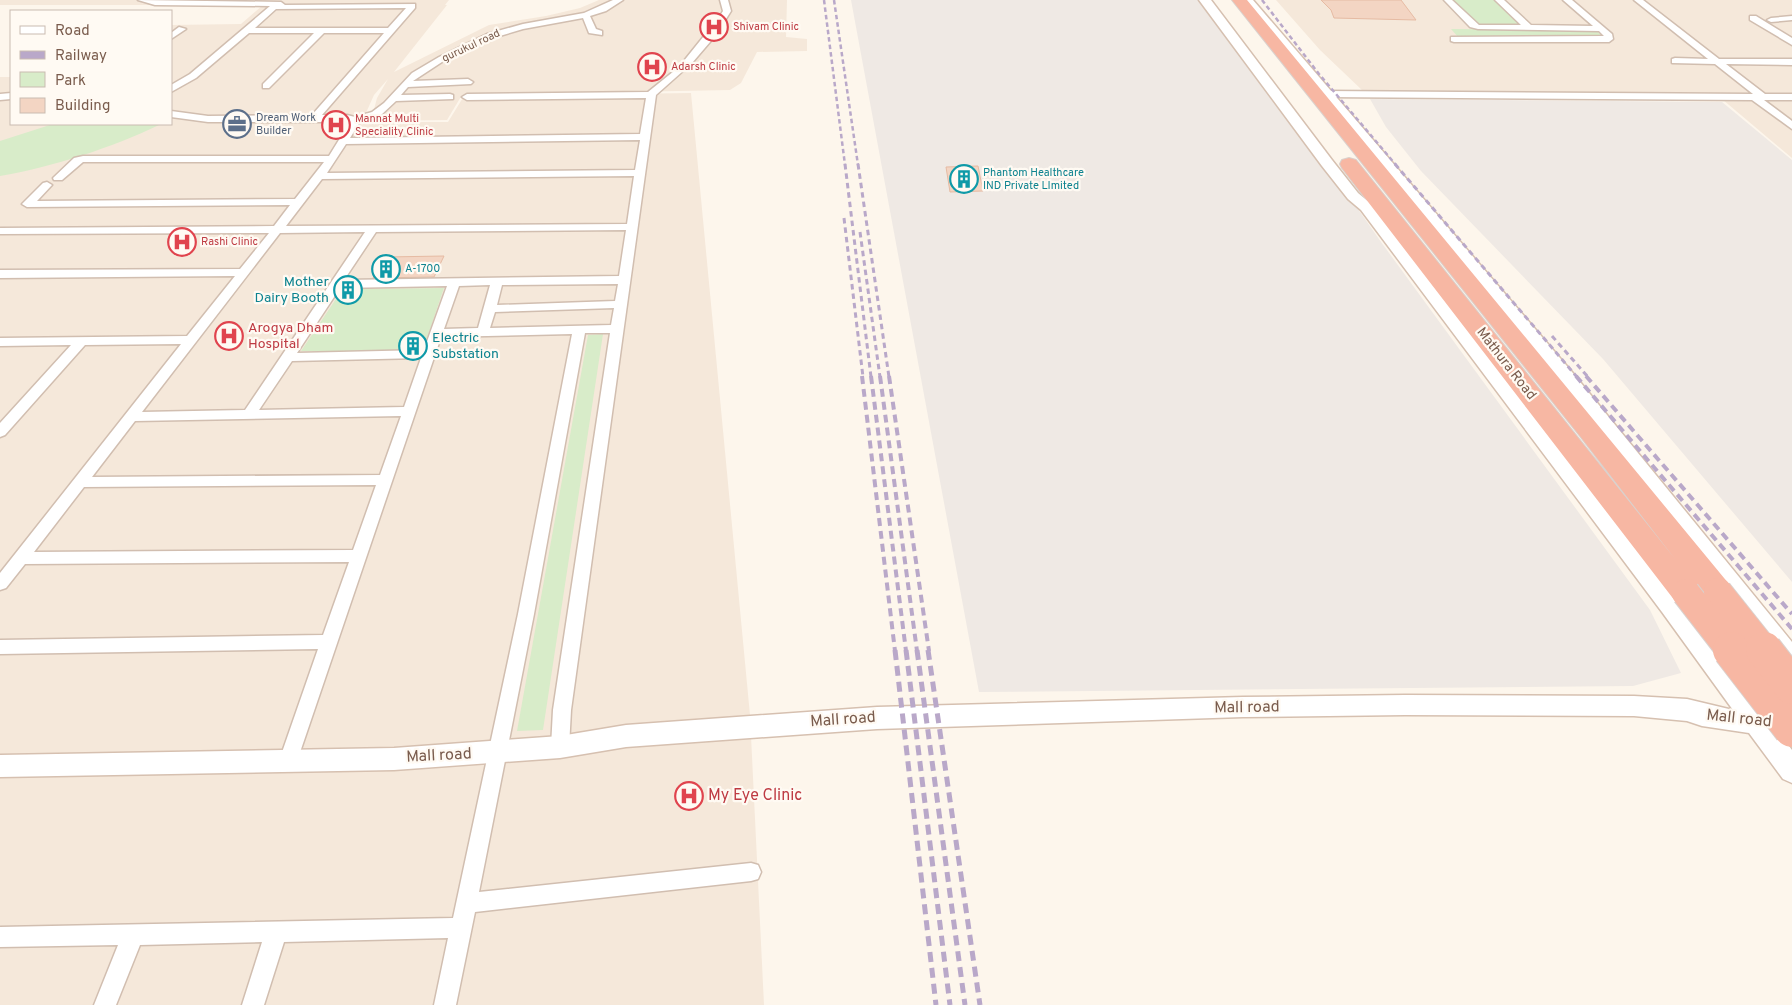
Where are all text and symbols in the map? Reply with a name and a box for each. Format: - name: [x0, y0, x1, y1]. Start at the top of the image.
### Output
- legend: [10, 10, 172, 125]
- hospital icon: Shivam Clinic: [699, 12, 729, 42]
- place label: Shivam Clinic: [733, 20, 799, 34]
- text: Road: [55, 22, 90, 41]
- street label: gurukul road: [440, 26, 502, 66]
- text: Railway: [55, 47, 107, 66]
- hospital icon: Adarsh Clinic: [637, 52, 667, 82]
- place label: Adarsh Clinic: [671, 60, 736, 74]
- text: Park: [55, 72, 86, 91]
- text: Building: [55, 97, 110, 116]
- office icon: Dream Work Builder: [222, 109, 252, 139]
- hospital icon: Mannat Multi Speciality Clinic: [321, 110, 351, 140]
- place label: Dream Work Builder: [256, 111, 316, 138]
- place label: Mannat Multi Speciality Clinic: [355, 112, 434, 139]
- building icon: Phantom Healthcare IND Private LImited: [949, 164, 979, 194]
- place label: Phantom Healthcare IND Private LImited: [983, 166, 1084, 193]
- hospital icon: Rashi Clinic: [167, 227, 197, 257]
- place label: Rashi Clinic: [201, 235, 258, 249]
- building icon: A-1700: [371, 254, 401, 284]
- place label: A-1700: [405, 262, 440, 276]
- place label: Mother Dairy Booth: [255, 274, 330, 307]
- building icon: Mother Dairy Booth: [333, 275, 363, 305]
- place label: Arogya Dham Hospital: [248, 320, 333, 353]
- hospital icon: Arogya Dham Hospital: [214, 321, 244, 351]
- street label: Mathura Road: [1472, 324, 1540, 404]
- place label: Electric Substation: [432, 330, 499, 363]
- building icon: Electric Substation: [398, 331, 428, 361]
- street label: Mall road: [1214, 697, 1280, 719]
- street label: Mall road: [1705, 706, 1773, 732]
- street label: Mall road: [810, 708, 876, 732]
- street label: Mall road: [406, 744, 472, 768]
- hospital icon: My Eye Clinic: [674, 781, 704, 811]
- place label: My Eye Clinic: [708, 786, 802, 806]

